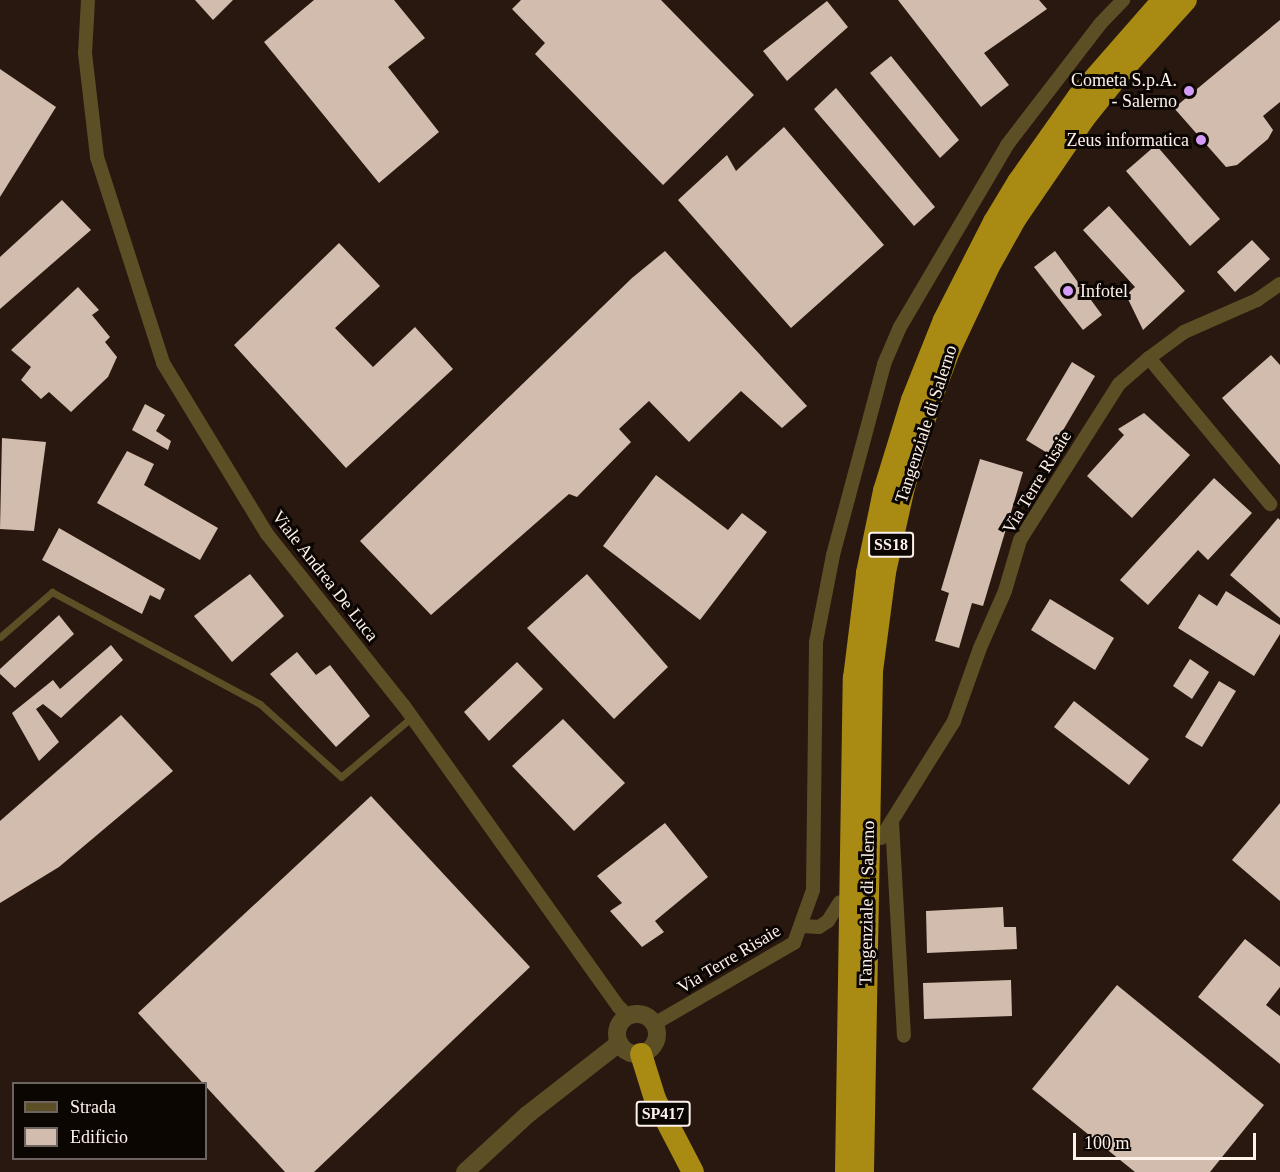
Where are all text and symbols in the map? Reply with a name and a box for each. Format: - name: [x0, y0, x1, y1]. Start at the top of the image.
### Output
- place label: Cometa S.p.A. - Salerno: [1071, 70, 1177, 112]
- marker: Cometa S.p.A. - Salerno: [1182, 84, 1196, 98]
- place label: Zeus informatica: [1067, 129, 1189, 151]
- marker: Zeus informatica: [1194, 133, 1208, 147]
- place label: Infotel: [1080, 280, 1128, 302]
- marker: Infotel: [1061, 284, 1075, 298]
- street label: Tangenziale di Salerno: [890, 342, 962, 506]
- street label: Via Terre Risaie: [998, 426, 1076, 538]
- street label: Viale Andrea De Luca: [267, 506, 383, 646]
- road number: SS18: [867, 532, 915, 558]
- street label: Tangenziale di Salerno: [855, 820, 879, 986]
- street label: Via Terre Risaie: [673, 920, 785, 998]
- legend: [12, 1082, 207, 1160]
- text: Strada: [70, 1097, 116, 1117]
- road number: SP417: [634, 1101, 692, 1127]
- scale bar: [1076, 1121, 1259, 1159]
- text: Edificio: [70, 1127, 128, 1147]
- text: 100 m: [1084, 1133, 1130, 1153]

